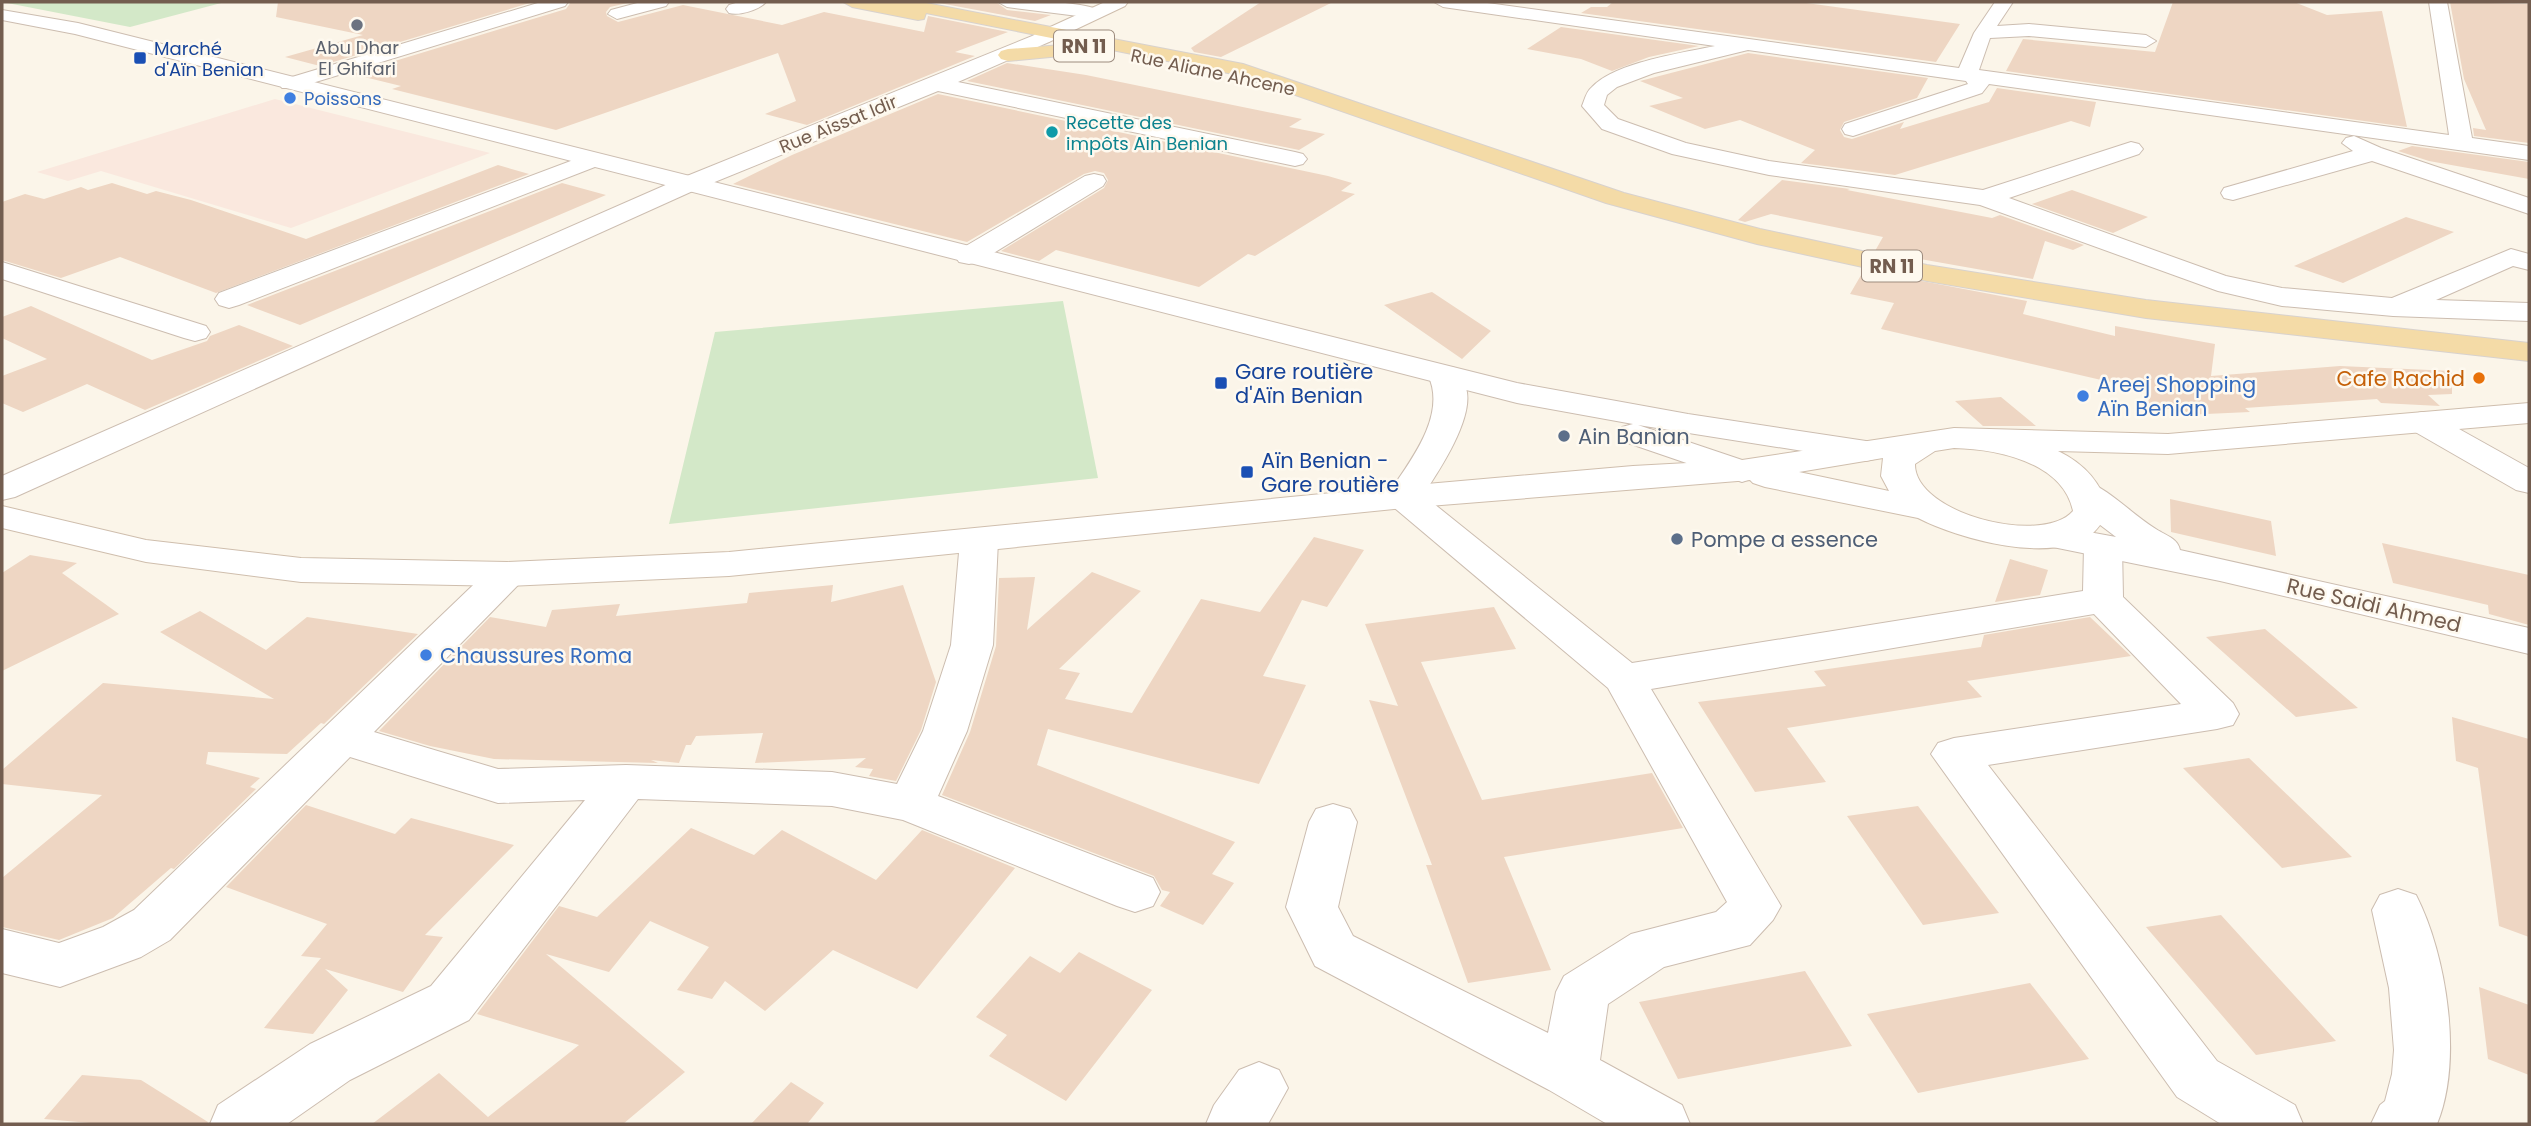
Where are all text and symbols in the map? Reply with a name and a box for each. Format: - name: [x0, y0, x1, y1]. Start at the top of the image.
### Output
- marker: Abu Dhar El Ghifari: [349, 17, 365, 33]
- road number: RN 11: [1054, 30, 1114, 61]
- place label: Abu Dhar El Ghifari: [315, 35, 399, 81]
- place label: Marché d'Aïn Benian: [154, 36, 264, 82]
- street label: Rue Aliane Ahcene: [1128, 42, 1298, 102]
- marker: Marché d'Aïn Benian: [132, 50, 148, 66]
- place label: Poissons: [304, 86, 382, 111]
- street label: Rue Aissat Idir: [775, 89, 901, 159]
- marker: Poissons: [282, 90, 298, 106]
- place label: Recette des impôts Ain Benian: [1066, 110, 1228, 156]
- marker: Recette des impôts Ain Benian: [1044, 124, 1060, 140]
- road number: RN 11: [1862, 250, 1922, 282]
- place label: Gare routière d'Aïn Benian: [1235, 357, 1373, 410]
- place label: Cafe Rachid: [2337, 364, 2465, 393]
- place label: Areej Shopping Aïn Benian: [2097, 370, 2256, 423]
- marker: Cafe Rachid: [2471, 370, 2487, 386]
- marker: Gare routière d'Aïn Benian: [1213, 375, 1229, 391]
- marker: Areej Shopping Aïn Benian: [2075, 388, 2091, 404]
- place label: Ain Banian: [1578, 422, 1690, 451]
- marker: Ain Banian: [1556, 428, 1572, 444]
- place label: Aïn Benian - Gare routière: [1261, 446, 1399, 499]
- marker: Aïn Benian - Gare routière: [1239, 464, 1255, 480]
- place label: Pompe a essence: [1691, 525, 1878, 554]
- marker: Pompe a essence: [1669, 531, 1685, 547]
- street label: Rue Saidi Ahmed: [2284, 571, 2464, 639]
- place label: Chaussures Roma: [440, 641, 632, 670]
- marker: Chaussures Roma: [418, 647, 434, 663]

